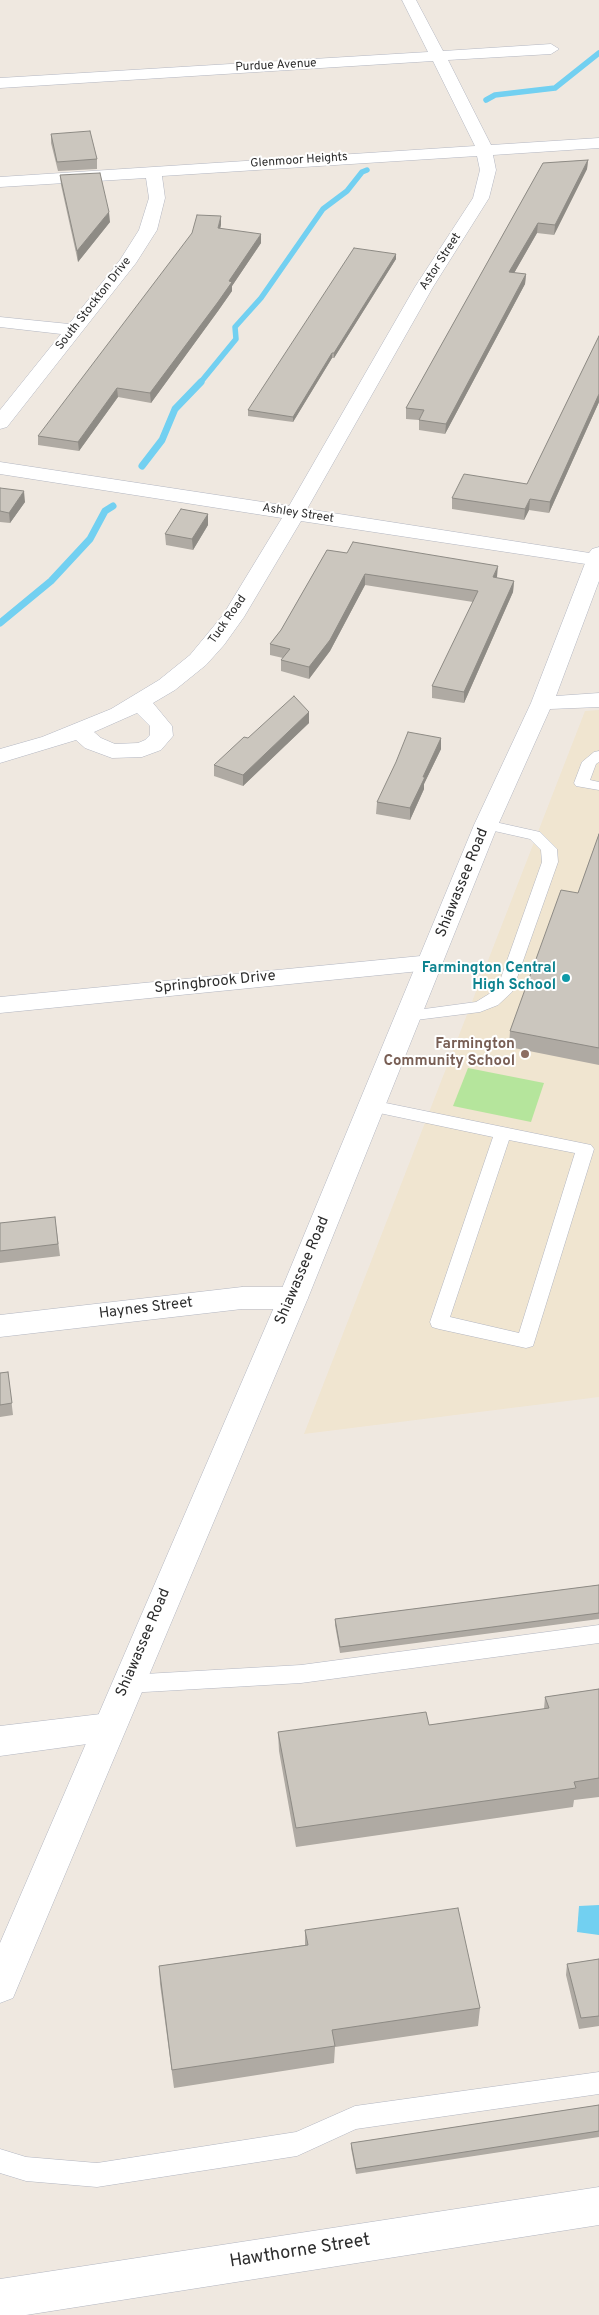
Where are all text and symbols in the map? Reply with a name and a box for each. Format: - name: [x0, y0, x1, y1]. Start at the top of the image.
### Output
- street label: Purdue Avenue: [235, 57, 317, 75]
- street label: Glenmoor Heights: [250, 150, 348, 172]
- street label: Astor Street: [417, 231, 465, 293]
- street label: South Stockton Drive: [53, 255, 135, 353]
- street label: Ashley Street: [261, 501, 335, 527]
- street label: Tuck Road: [206, 593, 250, 647]
- street label: Shiawassee Road: [433, 826, 493, 940]
- place label: Farmington Central High School: [422, 960, 556, 995]
- street label: Springbrook Drive: [153, 968, 277, 998]
- marker: Farmington Central High School: [560, 972, 572, 984]
- place label: Farmington Community School: [383, 1036, 515, 1071]
- marker: Farmington Community School: [519, 1048, 531, 1060]
- street label: Shiawassee Road: [272, 1214, 334, 1328]
- street label: Haynes Street: [98, 1294, 194, 1324]
- street label: Shiawassee Road: [113, 1586, 175, 1700]
- street label: Hawthorne Street: [228, 2230, 372, 2274]

